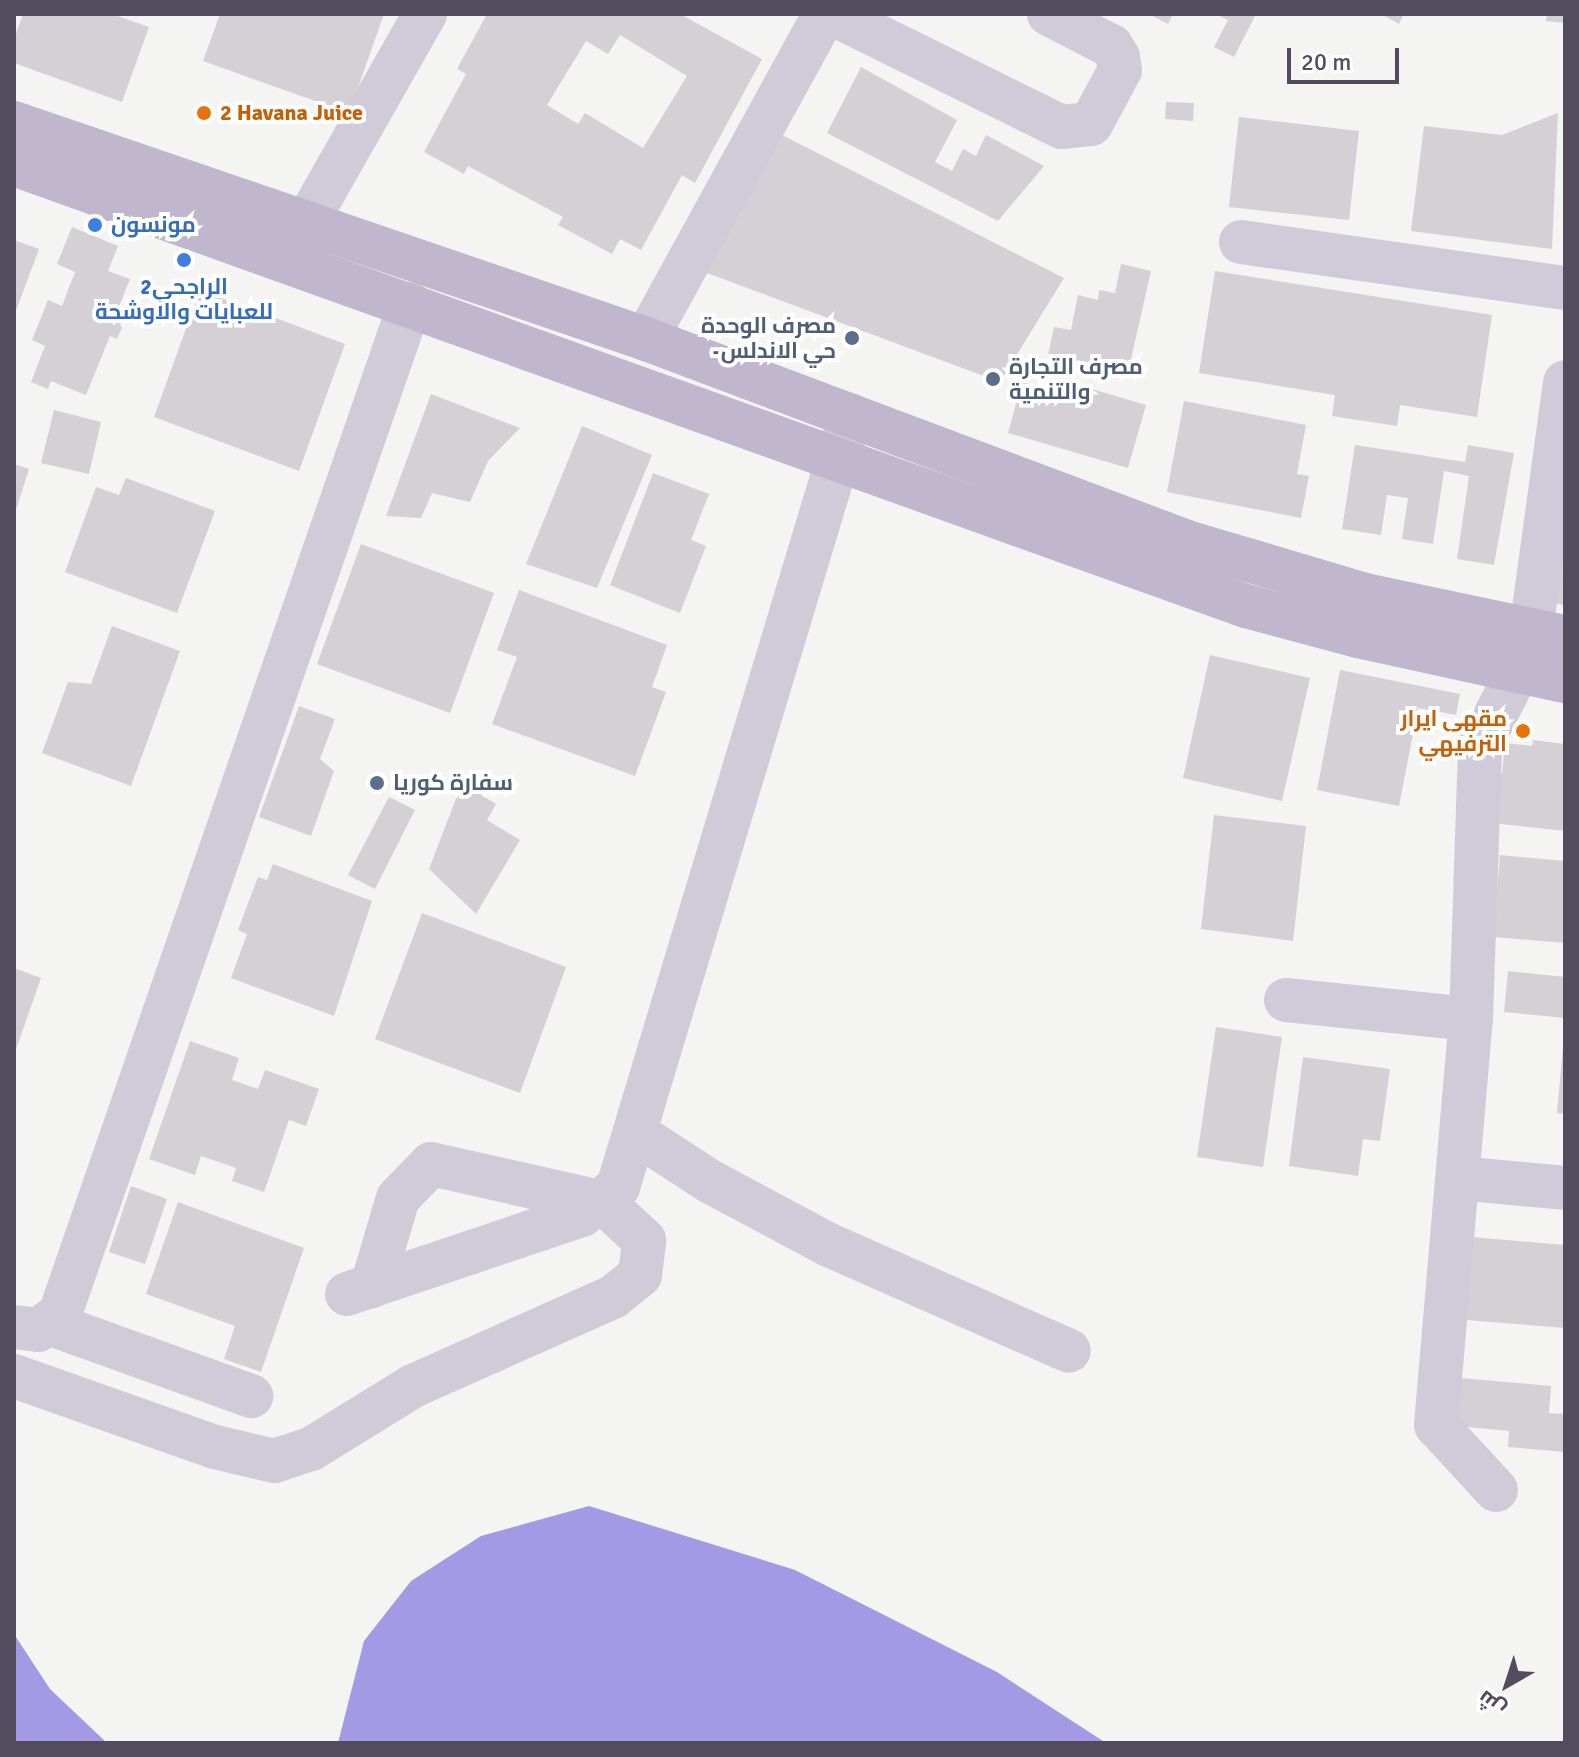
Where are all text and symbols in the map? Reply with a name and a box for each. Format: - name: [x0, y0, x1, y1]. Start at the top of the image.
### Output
- scale bar: [1291, 32, 1403, 82]
- text: 20 m: [1301, 47, 1351, 77]
- place label: 2 Havana Juice: [220, 100, 363, 126]
- marker: 2 Havana Juice: [195, 104, 213, 122]
- place label: مونسون: [111, 212, 196, 238]
- marker: مونسون: [86, 216, 104, 234]
- marker: الراجحي2 للعبايات والاوشحة: [175, 251, 193, 269]
- place label: الراجحي2 للعبايات والاوشحة: [95, 273, 273, 324]
- place label: مصرف الوحدة -حي الاندلس: [701, 312, 836, 364]
- marker: مصرف الوحدة -حي الاندلس: [843, 329, 861, 347]
- place label: مصرف التجارة والتنمية: [1009, 353, 1143, 404]
- marker: مصرف التجارة والتنمية: [984, 370, 1002, 388]
- place label: مقهى ايرار الترفيهي: [1400, 705, 1507, 756]
- marker: مقهى ايرار الترفيهي: [1514, 722, 1532, 740]
- place label: سفارة كوريا: [393, 770, 513, 796]
- marker: سفارة كوريا: [368, 774, 386, 792]
- north arrow: [1467, 1645, 1547, 1725]
- text: ش: [1472, 1685, 1511, 1723]

